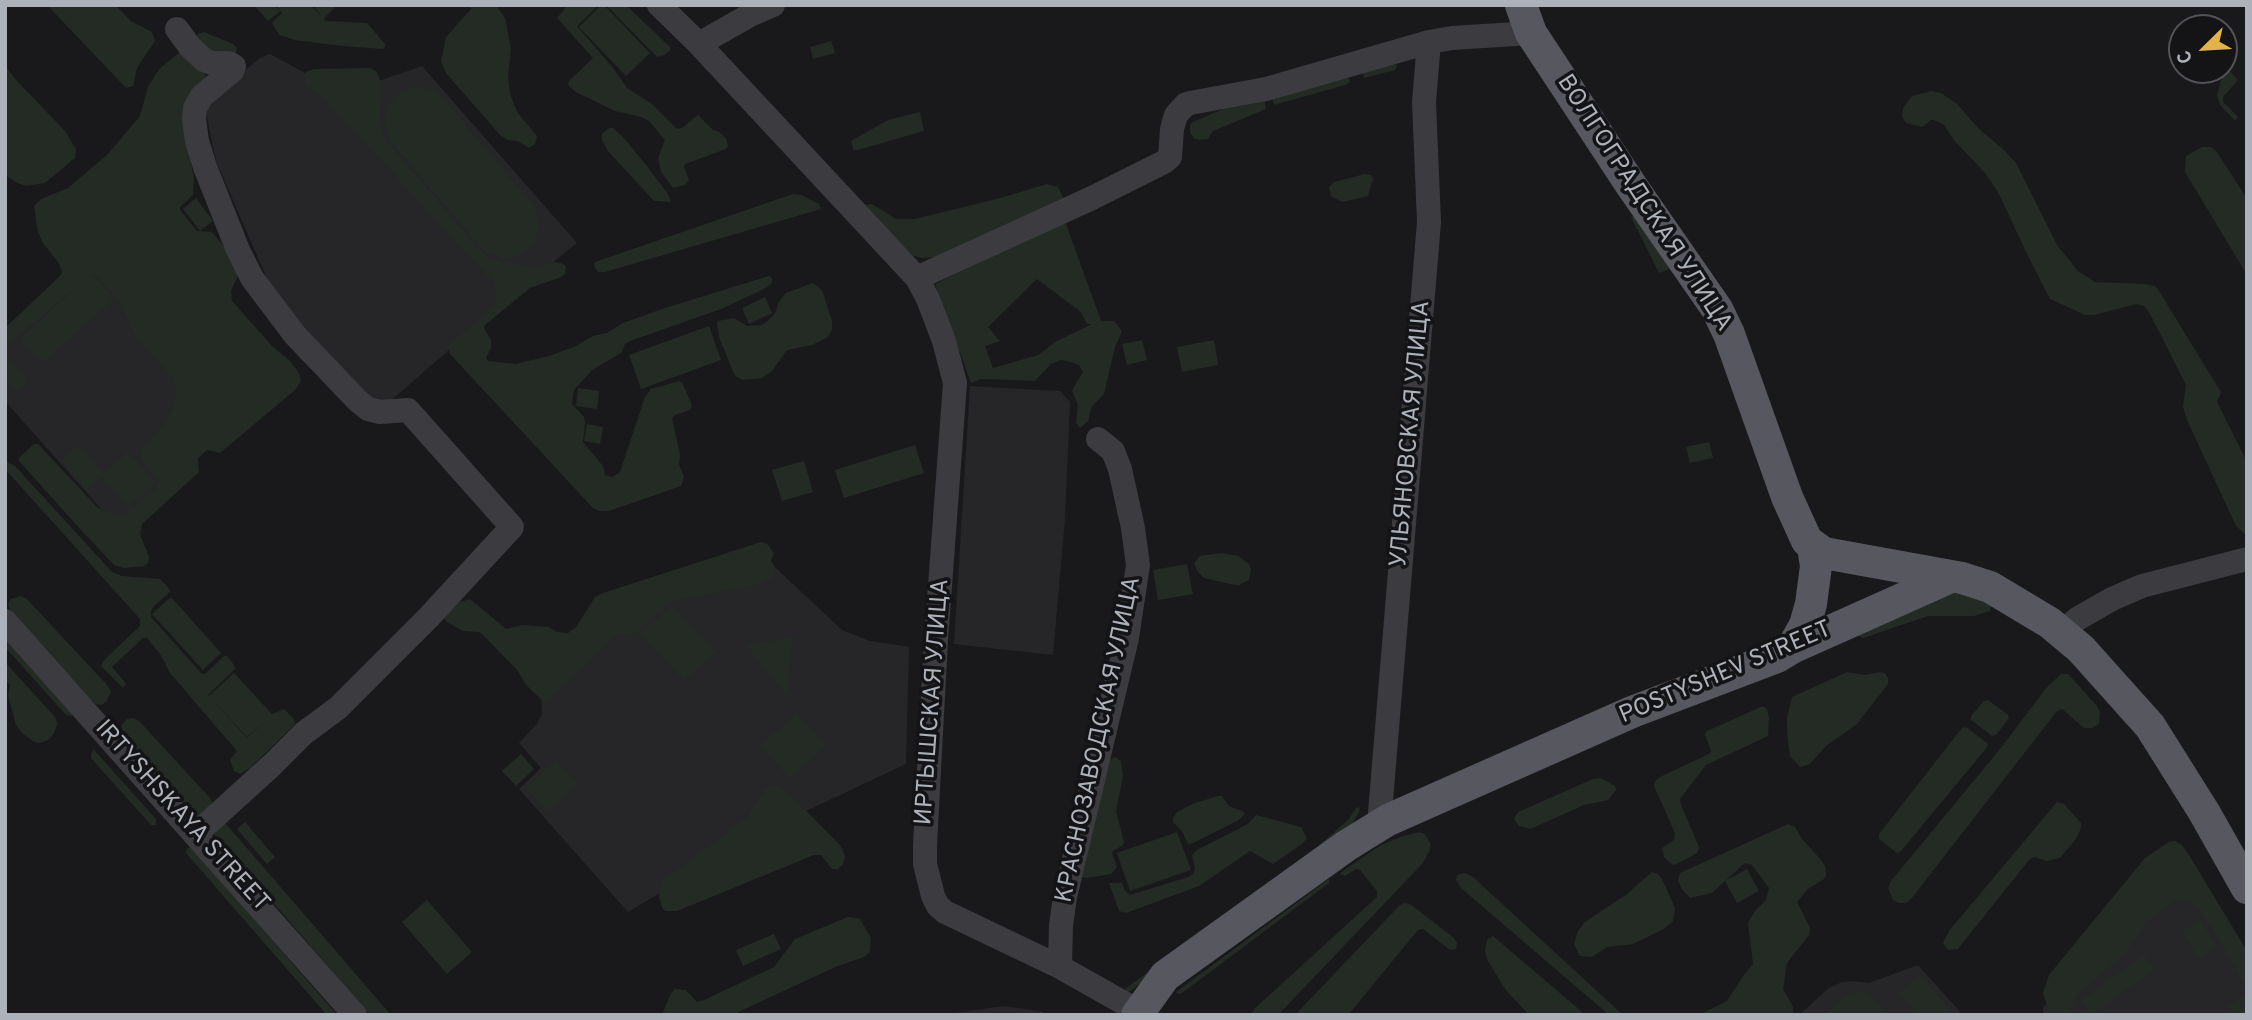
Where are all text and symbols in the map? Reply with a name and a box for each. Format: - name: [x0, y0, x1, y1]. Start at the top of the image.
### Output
- north arrow: [2168, 14, 2238, 84]
- text: С: [2172, 46, 2199, 67]
- street label: ВОЛГОГРАДСКАЯ УЛИЦА: [1549, 70, 1737, 338]
- street label: УЛЬЯНОВСКАЯ УЛИЦА: [1386, 299, 1438, 569]
- street label: КРАСНОЗАВОДСКАЯ УЛИЦА: [1051, 574, 1149, 906]
- street label: ИРТЫШСКАЯ УЛИЦА: [911, 578, 957, 826]
- street label: POSTYSHEV STREET: [1616, 616, 1836, 732]
- street label: IRTYSHSKAYA STREET: [87, 715, 275, 919]

